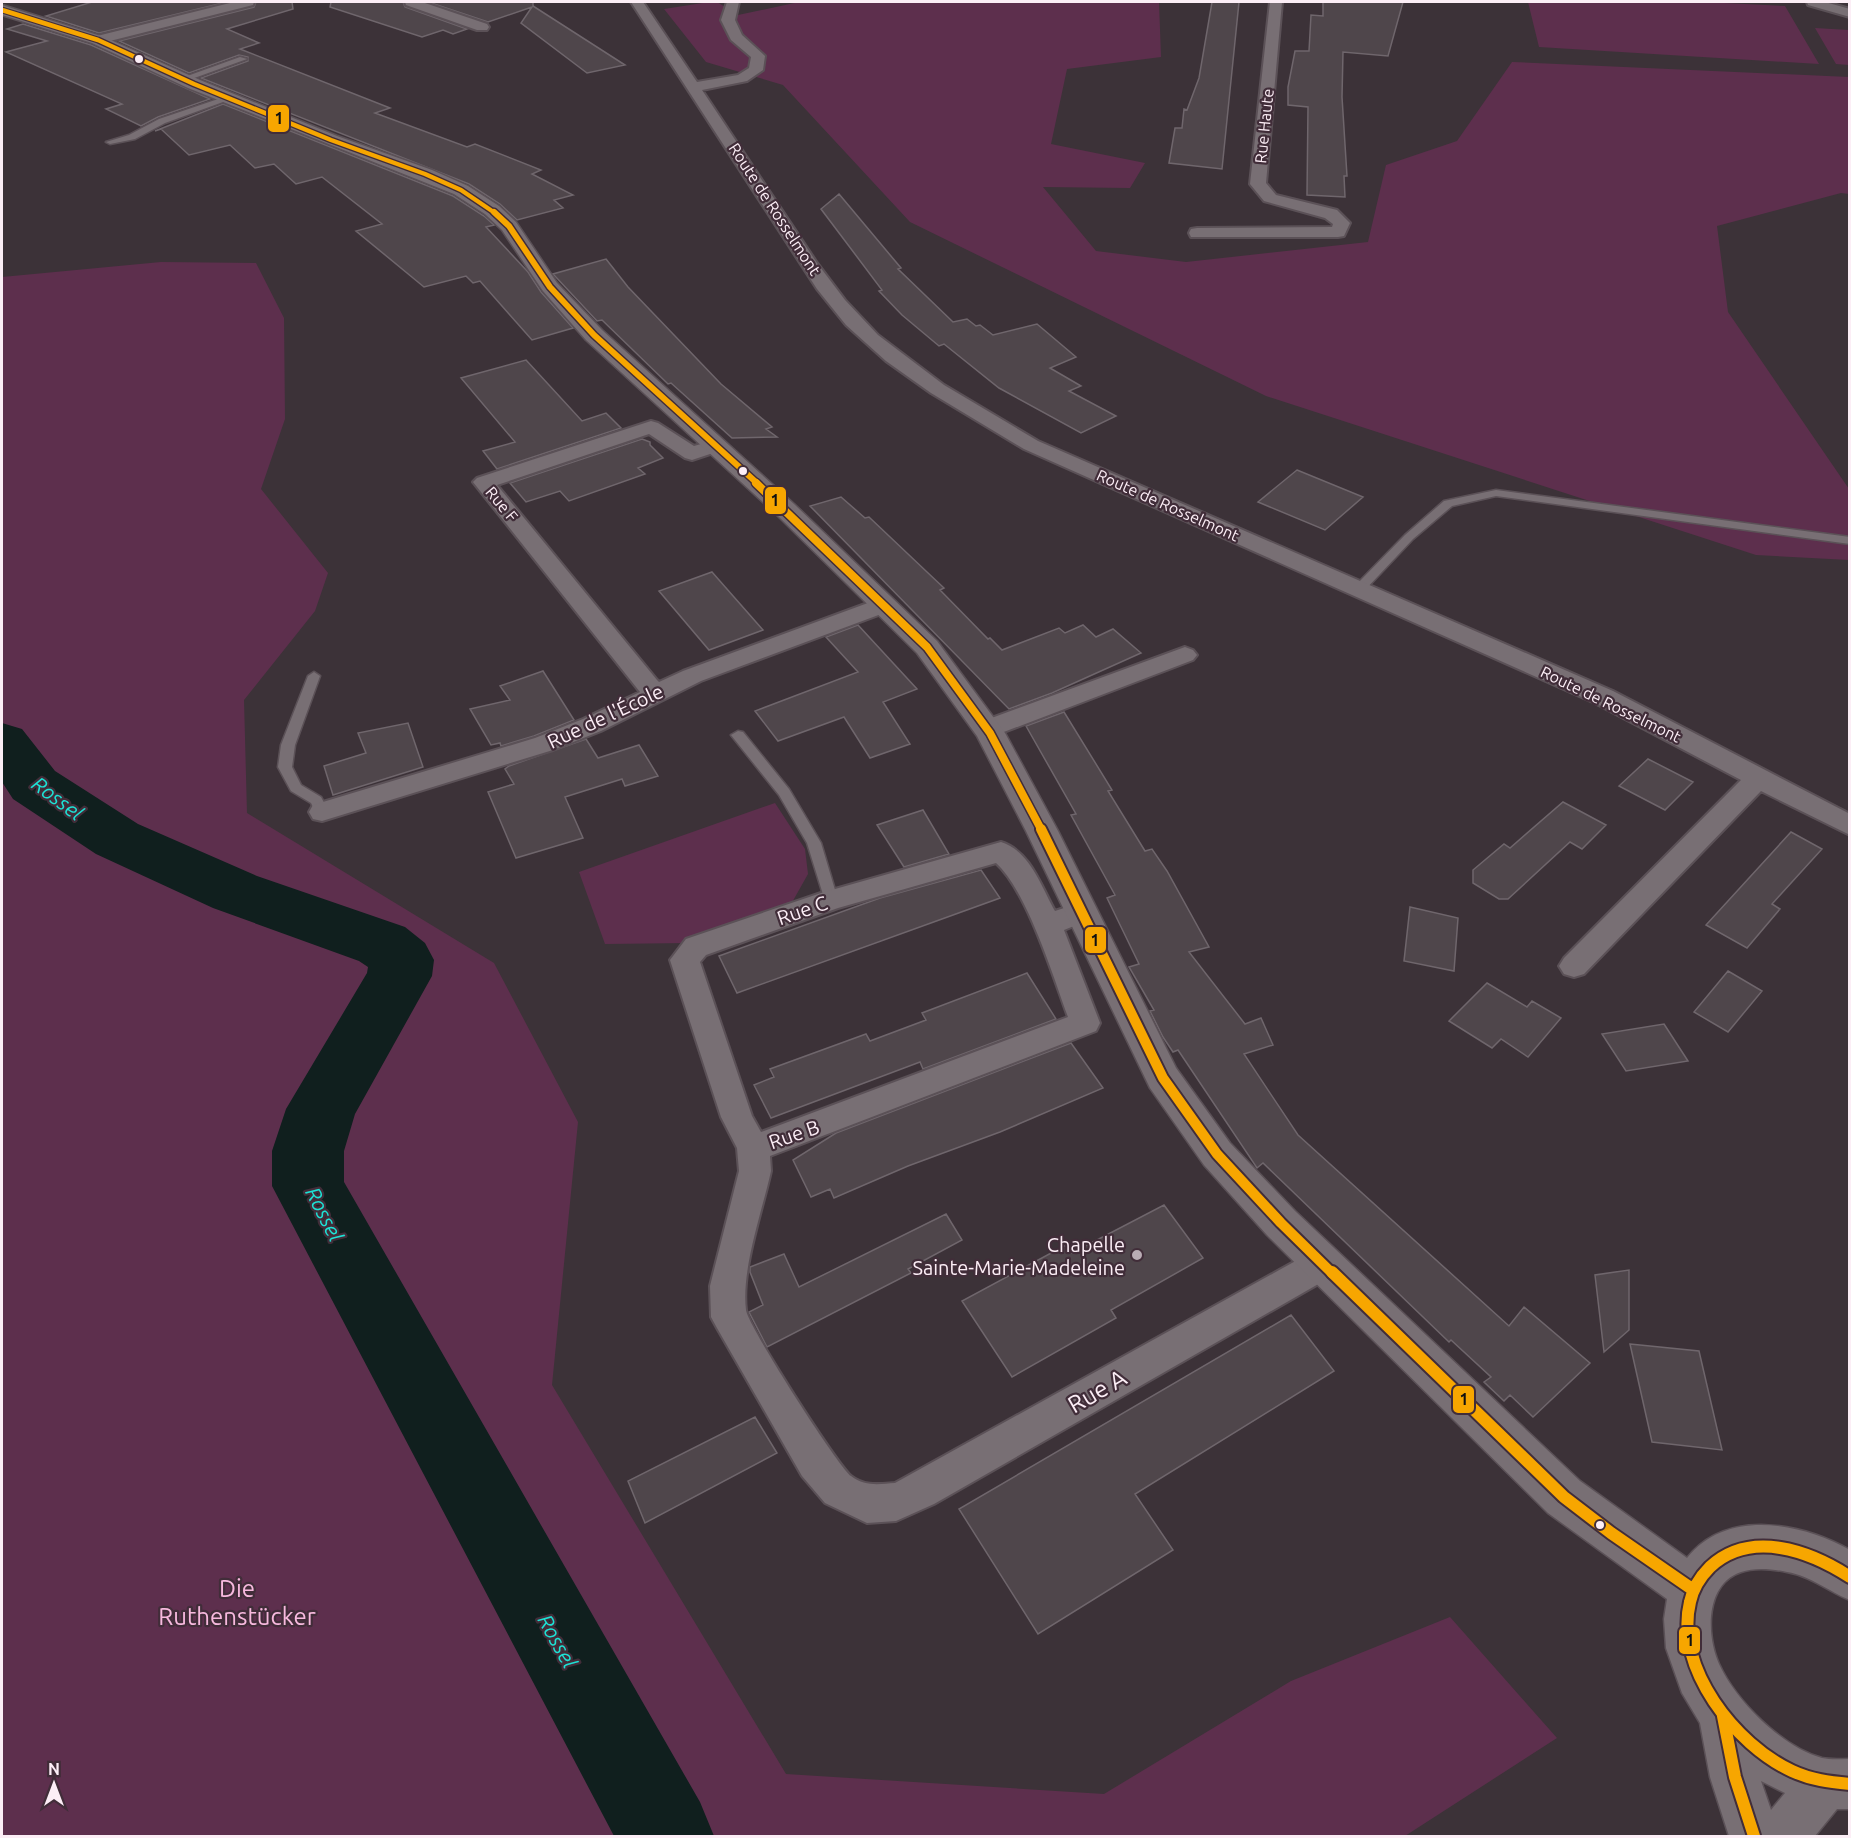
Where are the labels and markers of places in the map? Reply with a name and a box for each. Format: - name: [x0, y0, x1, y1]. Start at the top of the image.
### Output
- unlabelled marker: [133, 53, 145, 65]
- unlabelled marker: [737, 465, 749, 477]
- place label: Chapelle Sainte-Marie-Madeleine: [912, 1233, 1125, 1279]
- marker: Chapelle Sainte-Marie-Madeleine: [1130, 1248, 1144, 1262]
- unlabelled marker: [1594, 1519, 1606, 1531]

